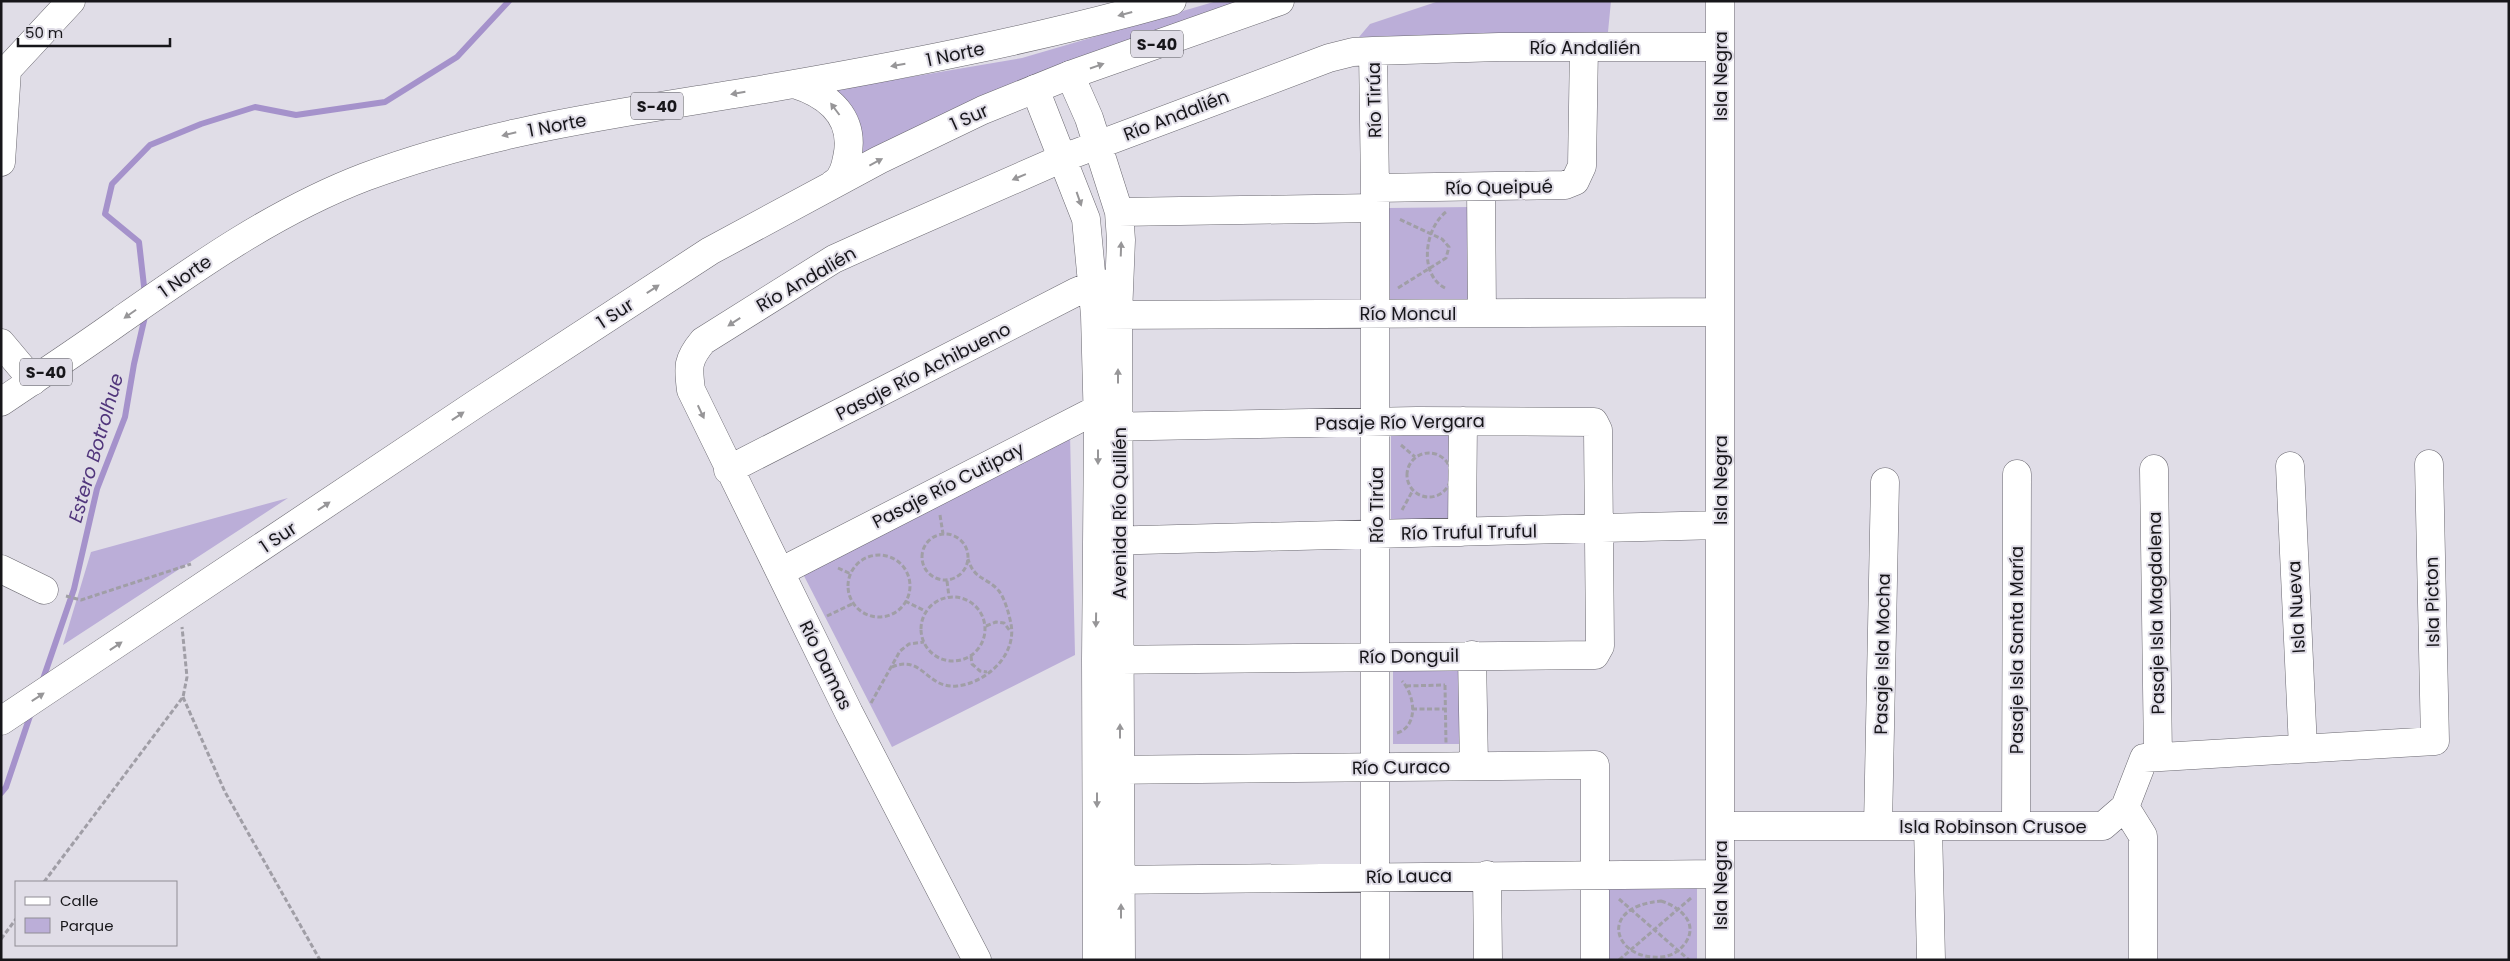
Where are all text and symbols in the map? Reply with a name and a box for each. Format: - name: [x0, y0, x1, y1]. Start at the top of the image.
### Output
- one-way arrow: [1118, 11, 1133, 19]
- scale bar: [18, 15, 170, 47]
- text: 50 m: [25, 22, 63, 43]
- road number: S-40: [1131, 31, 1183, 58]
- street label: Isla Negra: [1708, 31, 1733, 121]
- street label: Río Andalién: [1529, 35, 1641, 60]
- street label: 1 Norte: [923, 36, 987, 72]
- one-way arrow: [891, 61, 906, 69]
- one-way arrow: [1090, 61, 1105, 69]
- street label: Río Tirúa: [1361, 62, 1387, 138]
- street label: Río Andalién: [1120, 83, 1232, 147]
- one-way arrow: [730, 90, 746, 98]
- road number: S-40: [631, 92, 683, 120]
- street label: 1 Sur: [946, 97, 992, 136]
- one-way arrow: [830, 102, 840, 116]
- street label: 1 Norte: [526, 107, 588, 143]
- one-way arrow: [502, 130, 517, 138]
- one-way arrow: [869, 157, 882, 166]
- one-way arrow: [1012, 174, 1026, 182]
- street label: Río Queipué: [1445, 174, 1553, 200]
- one-way arrow: [1075, 192, 1083, 207]
- street label: Río Andalién: [752, 240, 860, 318]
- one-way arrow: [1117, 241, 1125, 257]
- street label: 1 Norte: [154, 249, 216, 303]
- one-way arrow: [646, 284, 660, 293]
- street label: 1 Sur: [592, 292, 639, 334]
- street label: Río Moncul: [1359, 301, 1457, 326]
- one-way arrow: [123, 309, 136, 319]
- street label: Pasaje Río Achibueno: [831, 316, 1015, 426]
- one-way arrow: [727, 317, 741, 326]
- road number: S-40: [20, 358, 72, 386]
- one-way arrow: [1114, 368, 1122, 384]
- water label: Estero Botrolhue: [62, 370, 130, 526]
- one-way arrow: [697, 405, 705, 419]
- street label: Pasaje Río Vergara: [1315, 408, 1485, 436]
- one-way arrow: [452, 411, 465, 420]
- street label: Avenida Río Quillén: [1107, 427, 1132, 599]
- street label: Isla Negra: [1708, 435, 1733, 525]
- street label: Pasaje Río Cutipay: [868, 436, 1028, 534]
- one-way arrow: [1094, 450, 1102, 466]
- street label: Río Tirúa: [1364, 467, 1389, 543]
- one-way arrow: [317, 501, 330, 511]
- street label: Pasaje Isla Magdalena: [2142, 511, 2170, 715]
- street label: 1 Sur: [255, 515, 302, 558]
- street label: Río Truful Truful: [1401, 518, 1537, 546]
- street label: Pasaje Isla Santa María: [2004, 546, 2029, 754]
- street label: Isla Picton: [2419, 556, 2445, 648]
- street label: Isla Nueva: [2281, 560, 2311, 654]
- street label: Pasaje Isla Mocha: [1868, 573, 1896, 735]
- one-way arrow: [1092, 612, 1100, 628]
- street label: Río Damas: [794, 616, 858, 714]
- one-way arrow: [109, 641, 123, 651]
- street label: Río Donguil: [1359, 643, 1459, 669]
- one-way arrow: [32, 692, 45, 701]
- one-way arrow: [1116, 723, 1124, 739]
- street label: Río Curaco: [1352, 754, 1450, 780]
- one-way arrow: [1093, 792, 1101, 808]
- street label: Isla Robinson Crusoe: [1899, 814, 2087, 839]
- street label: Isla Negra: [1708, 840, 1733, 930]
- street label: Río Lauca: [1366, 863, 1452, 889]
- legend: [15, 881, 178, 946]
- text: Calle: [60, 890, 98, 911]
- one-way arrow: [1117, 903, 1125, 919]
- text: Parque: [60, 915, 113, 936]

